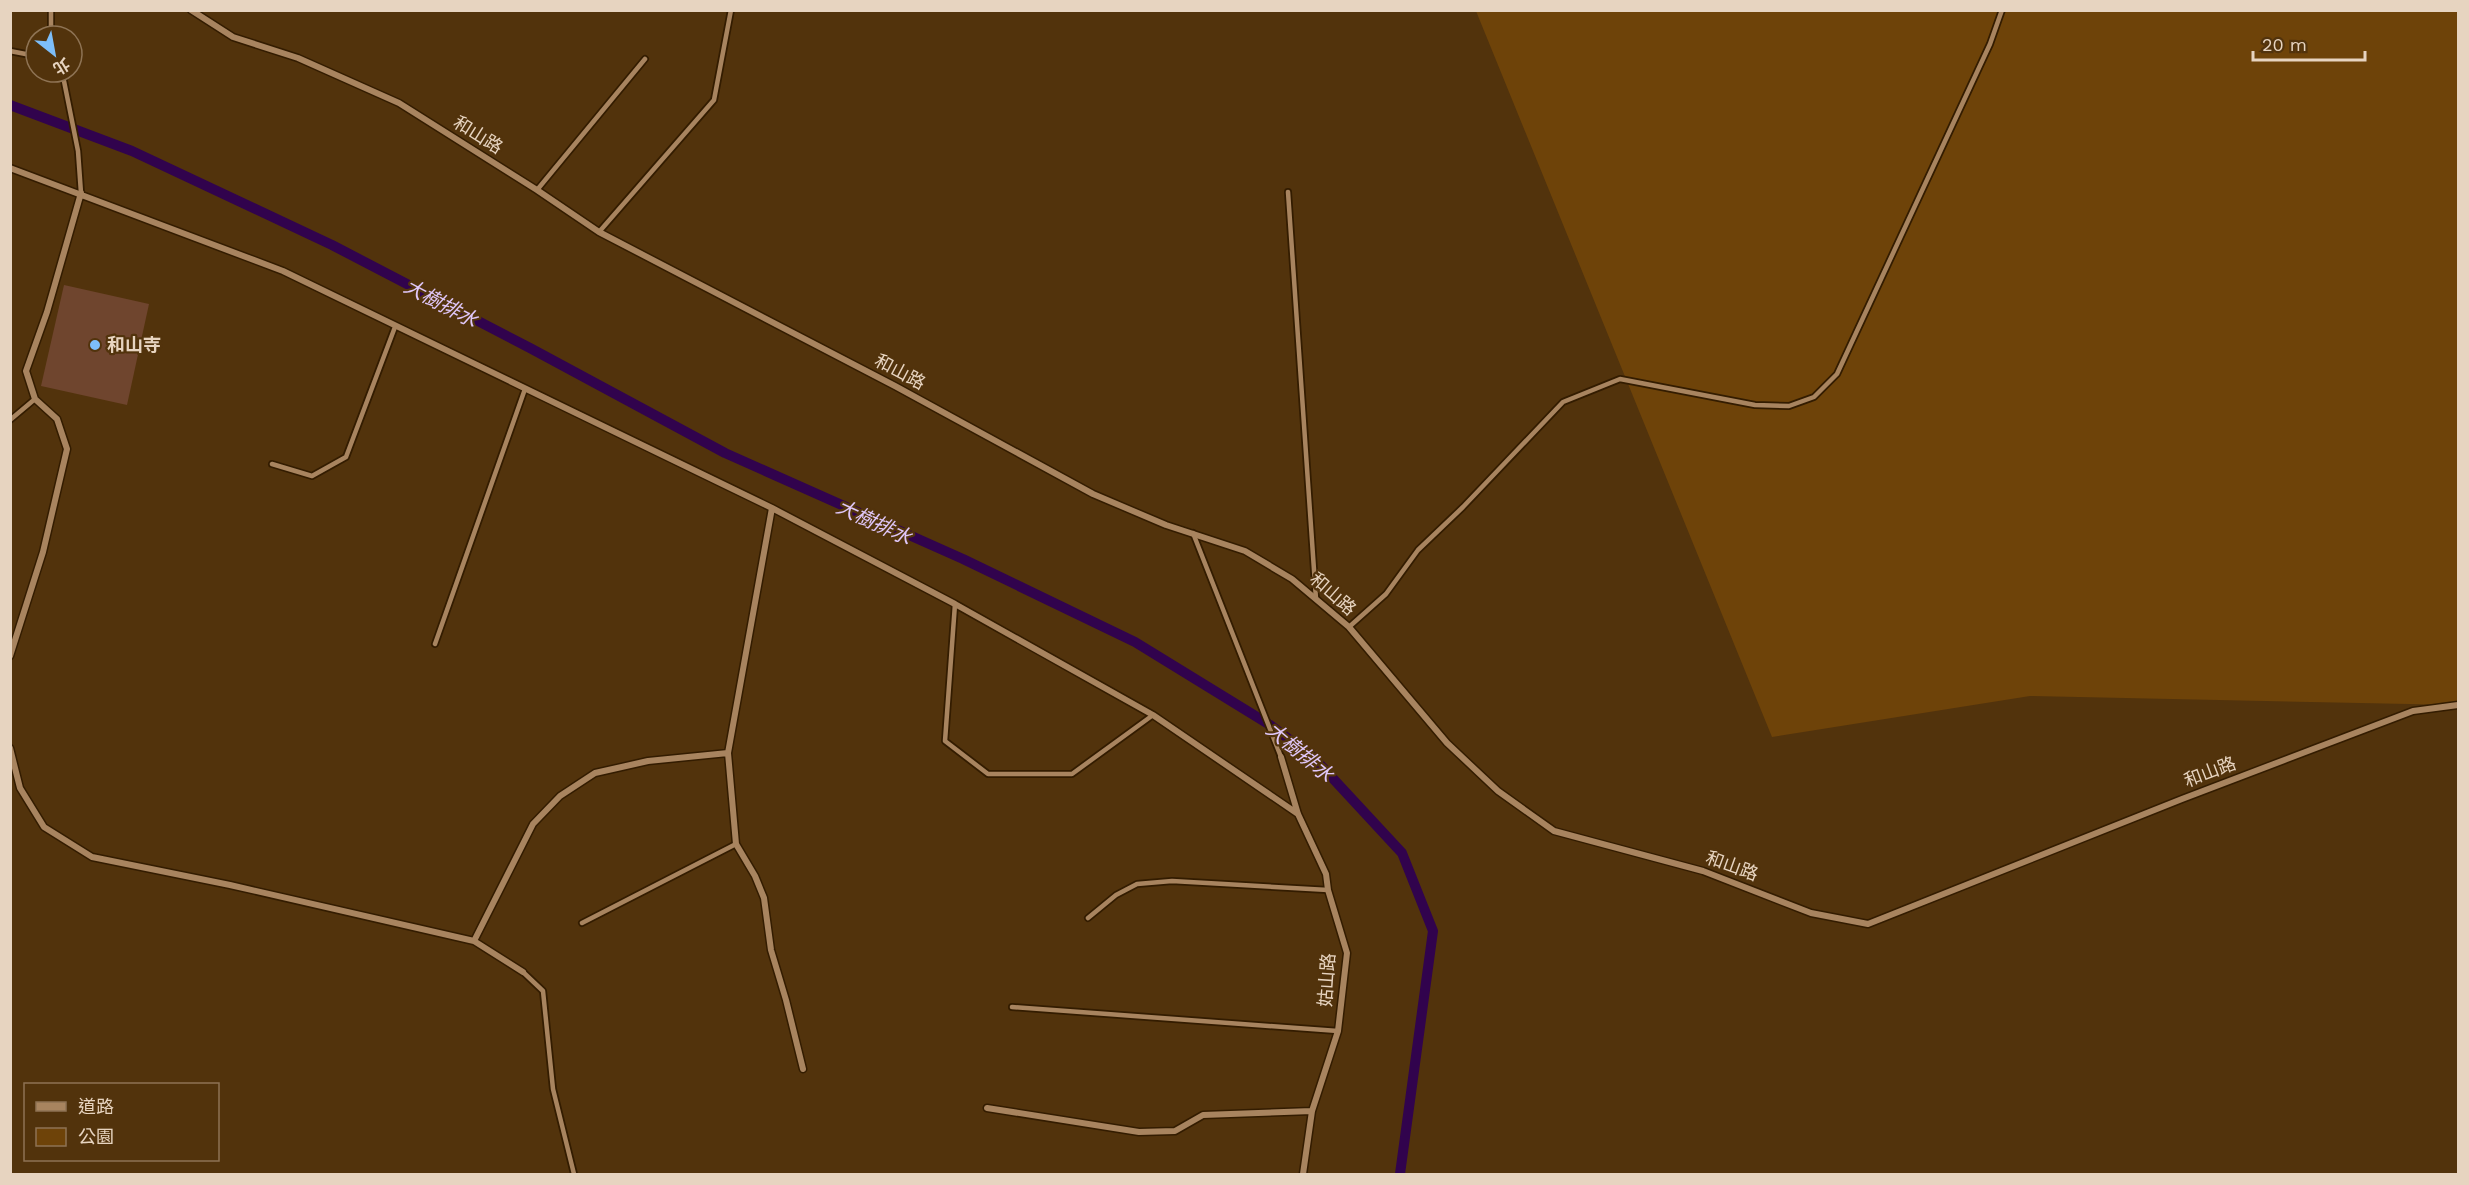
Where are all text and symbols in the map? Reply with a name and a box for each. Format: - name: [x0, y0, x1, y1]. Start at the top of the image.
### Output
- north arrow: [24, 24, 84, 84]
- scale bar: [2253, 24, 2366, 62]
- text: 20 m: [2262, 34, 2307, 55]
- text: 北: [50, 54, 73, 79]
- street label: 和山路: [450, 111, 507, 158]
- water label: 大樹排水: [400, 274, 483, 333]
- place label: 和山寺: [107, 334, 161, 355]
- marker: 和山寺: [88, 338, 102, 352]
- street label: 和山路: [871, 350, 929, 394]
- water label: 大樹排水: [833, 494, 916, 550]
- street label: 和山路: [1306, 568, 1361, 619]
- water label: 大樹排水: [1262, 717, 1339, 788]
- street label: 和山路: [2181, 752, 2239, 791]
- street label: 和山路: [1703, 846, 1761, 885]
- street label: 姑山路: [1314, 952, 1339, 1008]
- legend: [24, 1083, 219, 1161]
- text: 道路: [78, 1096, 114, 1117]
- text: 公園: [78, 1126, 114, 1147]

